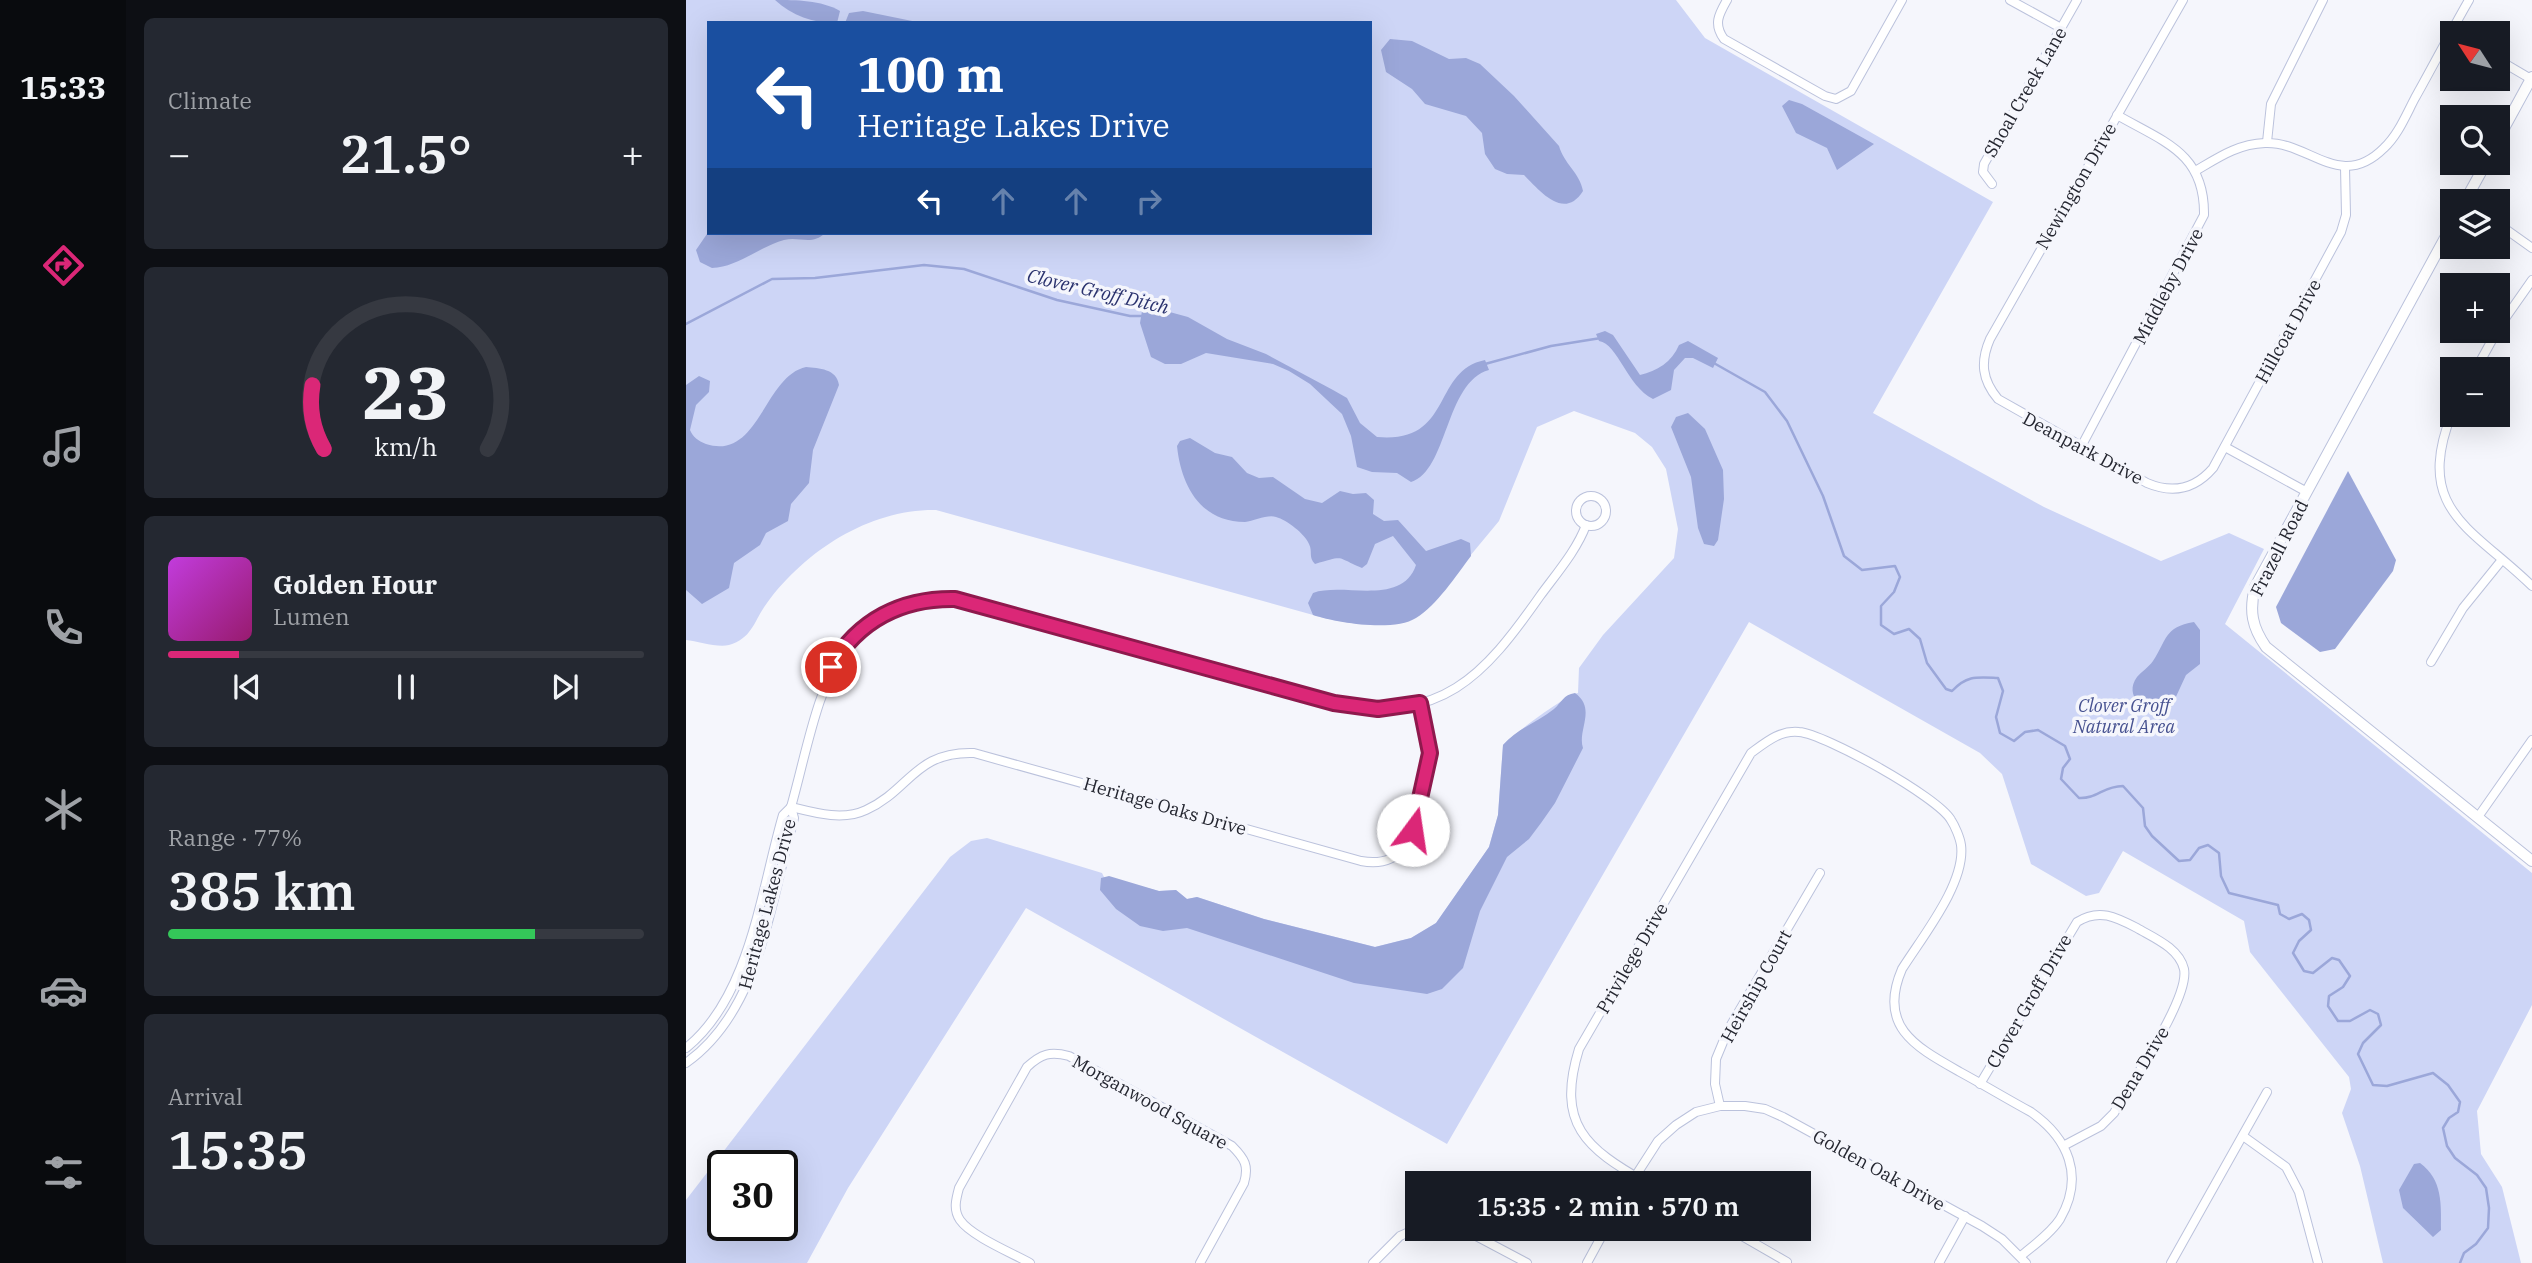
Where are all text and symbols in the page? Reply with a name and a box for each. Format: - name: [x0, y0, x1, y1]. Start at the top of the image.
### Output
- north arrow: [2440, 21, 2510, 91]
- map controls: [2440, 21, 2510, 427]
- street label: Shoal Creek Lane: [1978, 23, 2072, 161]
- text: 100 m: [857, 42, 1004, 105]
- icon: left: [742, 49, 833, 140]
- text: 15:33: [20, 66, 106, 108]
- text: Climate: [168, 85, 252, 115]
- text: Heritage Lakes Drive: [857, 104, 1170, 146]
- button: search: [2440, 105, 2510, 175]
- street label: Newington Drive: [2031, 119, 2121, 253]
- text: 21.5°: [340, 120, 472, 187]
- text: −: [168, 129, 191, 178]
- text: +: [621, 129, 644, 178]
- icon: left: [911, 182, 949, 220]
- icon: ahead: [984, 182, 1022, 220]
- icon: ahead: [1057, 182, 1095, 220]
- icon: right: [1130, 182, 1168, 220]
- button: layers: [2440, 189, 2510, 259]
- street label: Middleby Drive: [2128, 224, 2208, 348]
- icon: directions: [39, 241, 88, 290]
- water label: Clover Groff Ditch: [1025, 263, 1172, 319]
- button: +: [2440, 273, 2510, 343]
- street label: Hillcoat Drive: [2250, 275, 2326, 387]
- text: 23: [362, 344, 450, 439]
- button: −: [2440, 357, 2510, 427]
- street label: Deanpark Drive: [2019, 407, 2147, 489]
- icon: music: [39, 422, 88, 471]
- text: km/h: [374, 429, 438, 462]
- street label: Frazell Road: [2245, 496, 2313, 600]
- text: Golden Hour: [273, 567, 437, 601]
- text: Lumen: [273, 601, 350, 631]
- icon: phone: [39, 603, 88, 652]
- pin: [801, 637, 861, 697]
- icon: arrive: [812, 648, 850, 686]
- icon: previous: [228, 668, 266, 706]
- icon: pause: [387, 668, 425, 706]
- icon: next: [546, 668, 584, 706]
- park label: Clover Groff Natural Area: [2072, 694, 2175, 738]
- street label: Heritage Oaks Drive: [1081, 772, 1249, 840]
- icon: climate: [39, 785, 88, 834]
- position arrow: [1376, 793, 1450, 867]
- street label: Heritage Lakes Drive: [733, 816, 801, 992]
- text: Range · 77%: [168, 822, 302, 852]
- text: 385 km: [168, 857, 356, 924]
- street label: Privilege Drive: [1591, 899, 1673, 1017]
- street label: Heirship Court: [1715, 925, 1797, 1047]
- street label: Clover Groff Drive: [1981, 930, 2077, 1072]
- icon: car: [39, 966, 88, 1015]
- street label: Dena Drive: [2106, 1022, 2174, 1114]
- street label: Morganwood Square: [1068, 1050, 1232, 1154]
- text: Arrival: [168, 1081, 243, 1111]
- text: 15:35: [168, 1116, 308, 1183]
- street label: Golden Oak Drive: [1809, 1124, 1949, 1216]
- icon: filters: [39, 1148, 88, 1197]
- speed limit sign: 30: [707, 1150, 798, 1241]
- text: 15:35 · 2 min · 570 m: [1477, 1189, 1739, 1223]

